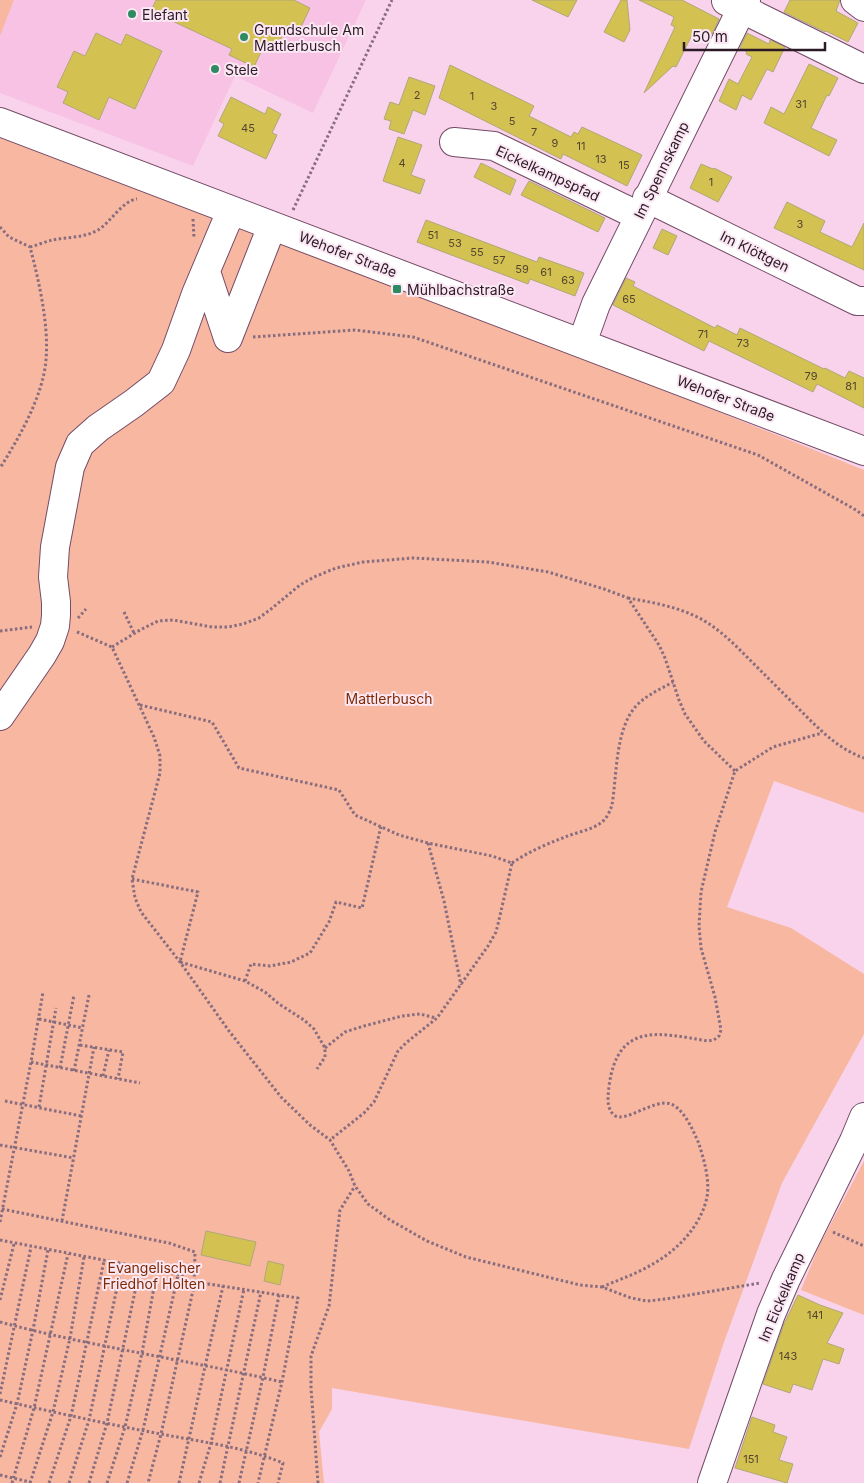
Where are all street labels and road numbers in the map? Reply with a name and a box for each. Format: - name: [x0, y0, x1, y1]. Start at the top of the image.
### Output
- street label: Im Spennskamp: [630, 119, 692, 221]
- street label: Eickelkampspfad: [493, 142, 603, 204]
- street label: Im Klöttgen: [718, 227, 792, 275]
- street label: Wehofer Straße: [297, 228, 399, 280]
- street label: Wehofer Straße: [675, 372, 777, 424]
- street label: Im Eickelkamp: [755, 1250, 807, 1344]

